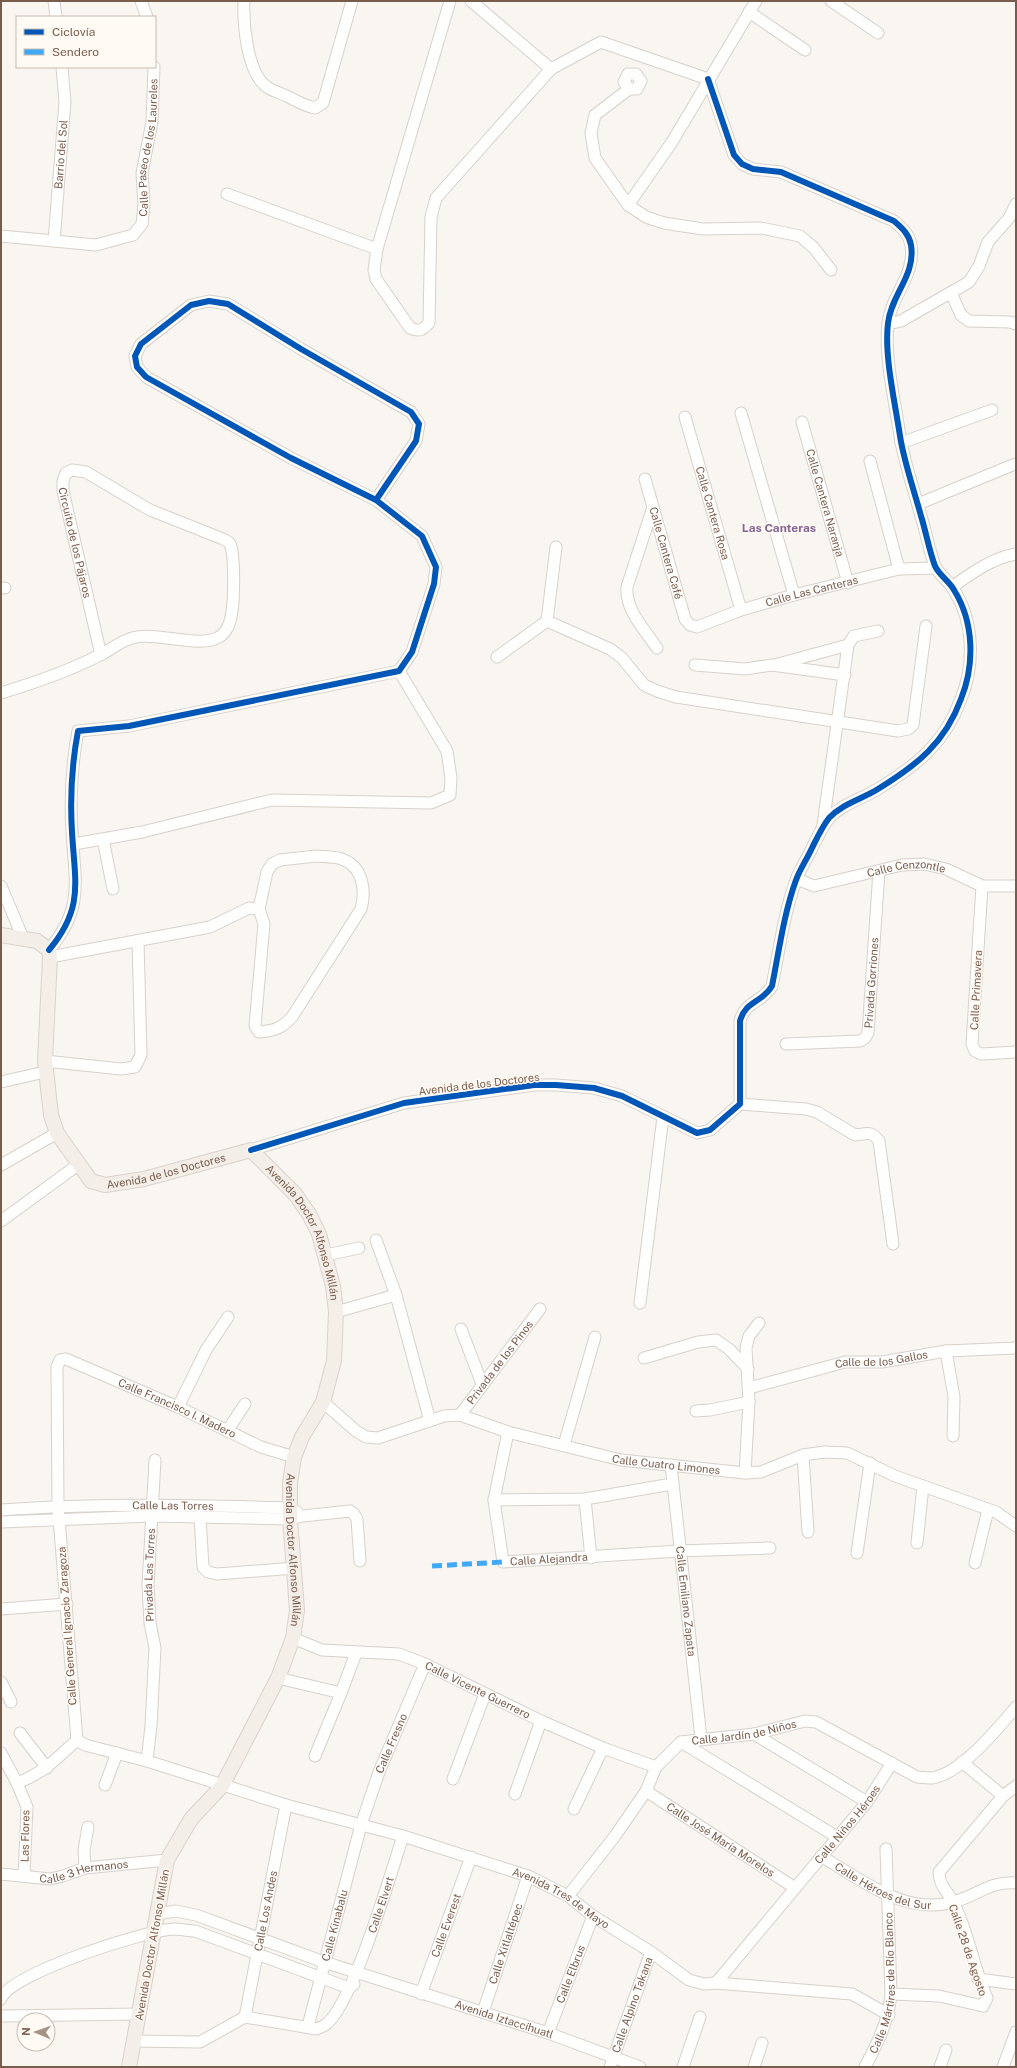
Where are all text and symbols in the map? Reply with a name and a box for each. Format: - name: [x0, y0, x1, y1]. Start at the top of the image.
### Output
- legend: [16, 16, 156, 68]
- text: Ciclovía: [52, 25, 95, 39]
- text: Sendero: [52, 45, 99, 59]
- street label: Calle Paseo de los Laureles: [136, 78, 160, 217]
- street label: Barrio del Sol: [52, 119, 70, 189]
- street label: Calle Cantera Naranja: [804, 447, 846, 558]
- street label: Calle Cantera Rosa: [694, 465, 732, 561]
- street label: Circuito de los Pájaros: [57, 487, 94, 600]
- street label: Calle Cantera Café: [647, 505, 685, 601]
- district label: Las Canteras: [742, 521, 816, 535]
- street label: Calle Las Canteras: [764, 573, 859, 609]
- street label: Calle Cenzontle: [866, 858, 947, 879]
- street label: Privada Gorriones: [862, 937, 881, 1029]
- street label: Calle Primavera: [968, 950, 984, 1030]
- street label: Avenida de los Doctores: [418, 1071, 541, 1097]
- street label: Avenida de los Doctores: [106, 1151, 227, 1191]
- street label: Avenida Doctor Alfonso Millán: [263, 1162, 341, 1301]
- street label: Privada de los Pinos: [464, 1318, 535, 1406]
- street label: Calle de los Gallos: [834, 1348, 929, 1370]
- street label: Calle Francisco I. Madero: [116, 1376, 238, 1440]
- street label: Calle Cuatro Limones: [611, 1452, 721, 1476]
- street label: Avenida Doctor Alfonso Millán: [284, 1472, 303, 1627]
- street label: Calle Las Torres: [132, 1499, 214, 1512]
- street label: Privada Las Torres: [142, 1527, 157, 1622]
- street label: Calle Emiliano Zapata: [674, 1545, 698, 1657]
- street label: Calle General Ignacio Zaragoza: [55, 1546, 79, 1706]
- street label: Calle Alejandra: [510, 1551, 588, 1568]
- street label: Calle Vicente Guerrero: [423, 1659, 532, 1721]
- street label: Calle Fresno: [373, 1712, 409, 1775]
- street label: Calle Jardín de Niños: [691, 1717, 798, 1747]
- street label: Calle Niños Héroes: [812, 1782, 883, 1866]
- street label: Calle José María Morelos: [664, 1800, 777, 1879]
- street label: Las Flores: [19, 1809, 31, 1862]
- street label: Calle 3 Hermanos: [39, 1858, 129, 1885]
- street label: Calle Héroes del Sur: [833, 1860, 932, 1911]
- street label: Avenida Tres de Mayo: [511, 1865, 612, 1931]
- street label: Avenida Doctor Alfonso Millán: [133, 1868, 171, 2022]
- street label: Calle Los Andes: [252, 1869, 279, 1952]
- street label: Calle Elvert: [366, 1875, 396, 1935]
- street label: Calle Kinabalu: [319, 1888, 350, 1963]
- street label: Calle Everest: [429, 1892, 463, 1959]
- street label: Calle Xitlaltépec: [487, 1902, 525, 1986]
- street label: Calle 28 de Agosto: [947, 1902, 989, 1998]
- street label: Calle Mártires de Río Blanco: [867, 1912, 897, 2055]
- street label: Calle Elbrus: [554, 1943, 587, 2005]
- street label: Calle Alpino Takana: [610, 1955, 655, 2054]
- street label: Avenida Iztaccíhuatl: [453, 1998, 555, 2041]
- north arrow: [16, 2012, 56, 2052]
- text: N: [20, 2027, 32, 2036]

